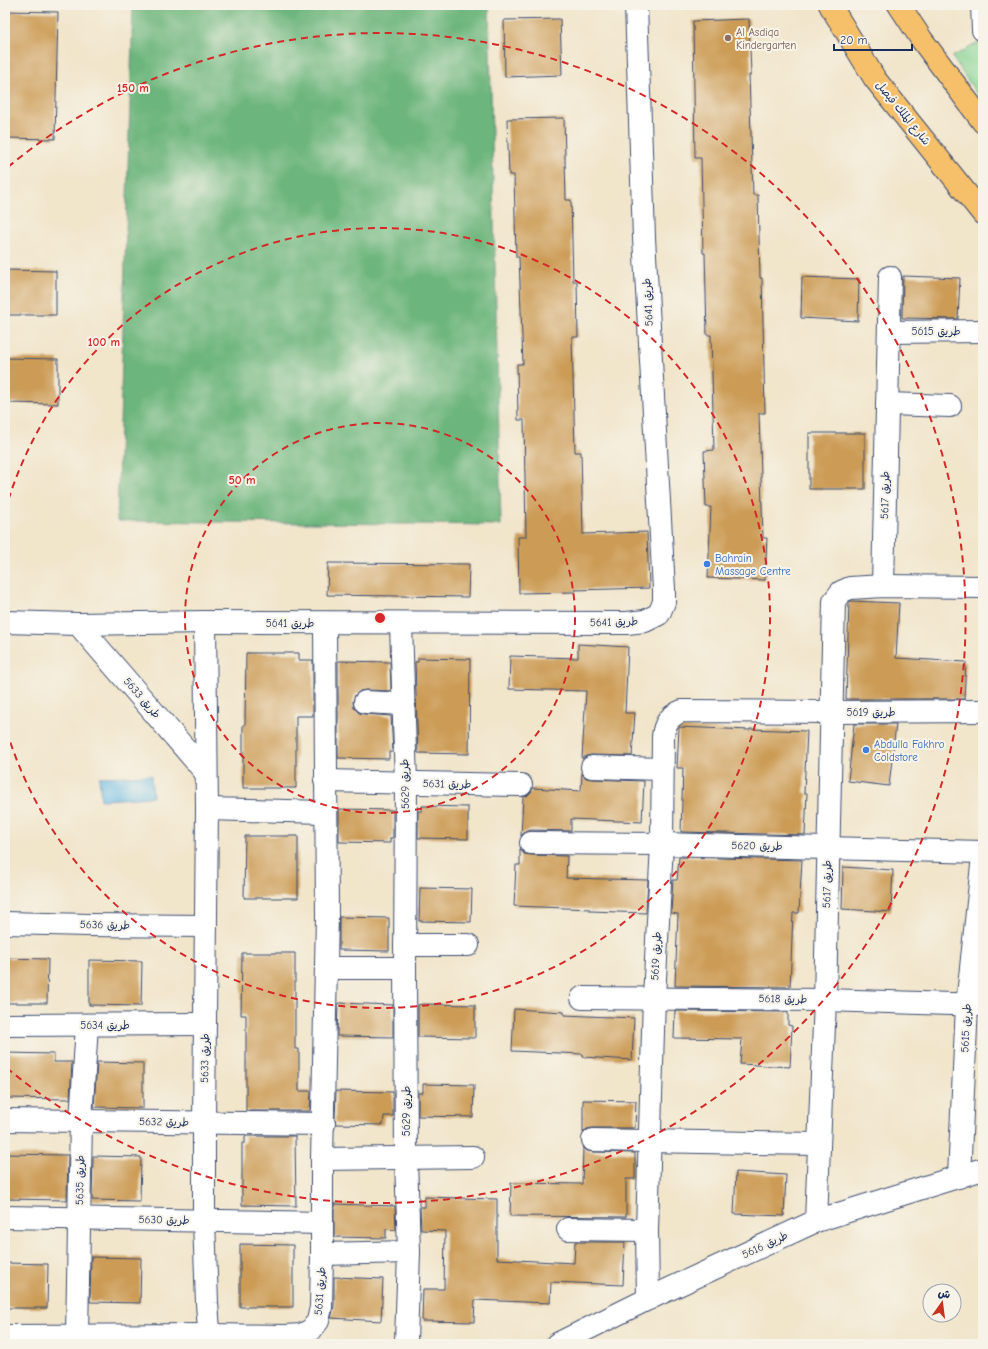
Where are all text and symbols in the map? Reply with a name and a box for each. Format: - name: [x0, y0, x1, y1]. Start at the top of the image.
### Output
- place label: Al Asdiqa Kindergarten: [736, 26, 796, 52]
- scale bar: [834, 26, 912, 52]
- marker: Al Asdiqa Kindergarten: [723, 33, 733, 43]
- text: 20 m: [840, 33, 868, 47]
- street label: شارع الملك فيصل: [872, 78, 933, 149]
- text: 150 m: [117, 81, 149, 95]
- street label: طريق 5641: [640, 277, 656, 327]
- street label: طريق 5615: [911, 325, 961, 338]
- text: 100 m: [88, 335, 120, 349]
- street label: طريق 5617: [878, 471, 892, 519]
- text: 50 m: [228, 473, 256, 487]
- place label: Bahrain Massage Centre: [715, 552, 791, 578]
- marker: Bahrain Massage Centre: [702, 559, 712, 569]
- centre of rings: [373, 611, 387, 625]
- street label: طريق 5641: [590, 615, 638, 629]
- street label: طريق 5641: [266, 617, 314, 630]
- street label: طريق 5633: [121, 675, 163, 721]
- street label: طريق 5619: [847, 706, 895, 719]
- place label: Abdulla Fakhro Coldstore: [874, 738, 945, 764]
- marker: Abdulla Fakhro Coldstore: [861, 745, 871, 755]
- street label: طريق 5629: [398, 759, 412, 809]
- street label: طريق 5631: [423, 777, 471, 791]
- street label: طريق 5620: [731, 839, 783, 853]
- street label: طريق 5617: [820, 860, 834, 908]
- street label: طريق 5636: [80, 918, 130, 932]
- street label: طريق 5619: [648, 931, 664, 981]
- street label: طريق 5618: [759, 992, 807, 1006]
- street label: طريق 5615: [958, 1003, 974, 1053]
- street label: طريق 5634: [80, 1019, 130, 1032]
- street label: طريق 5633: [198, 1033, 212, 1083]
- street label: طريق 5629: [400, 1086, 413, 1136]
- street label: طريق 5632: [139, 1115, 189, 1129]
- street label: طريق 5635: [73, 1155, 87, 1205]
- street label: طريق 5630: [138, 1213, 190, 1227]
- street label: طريق 5616: [740, 1229, 790, 1261]
- street label: طريق 5631: [312, 1266, 328, 1316]
- north arrow: [922, 1283, 962, 1323]
- text: ش: [937, 1286, 952, 1302]

